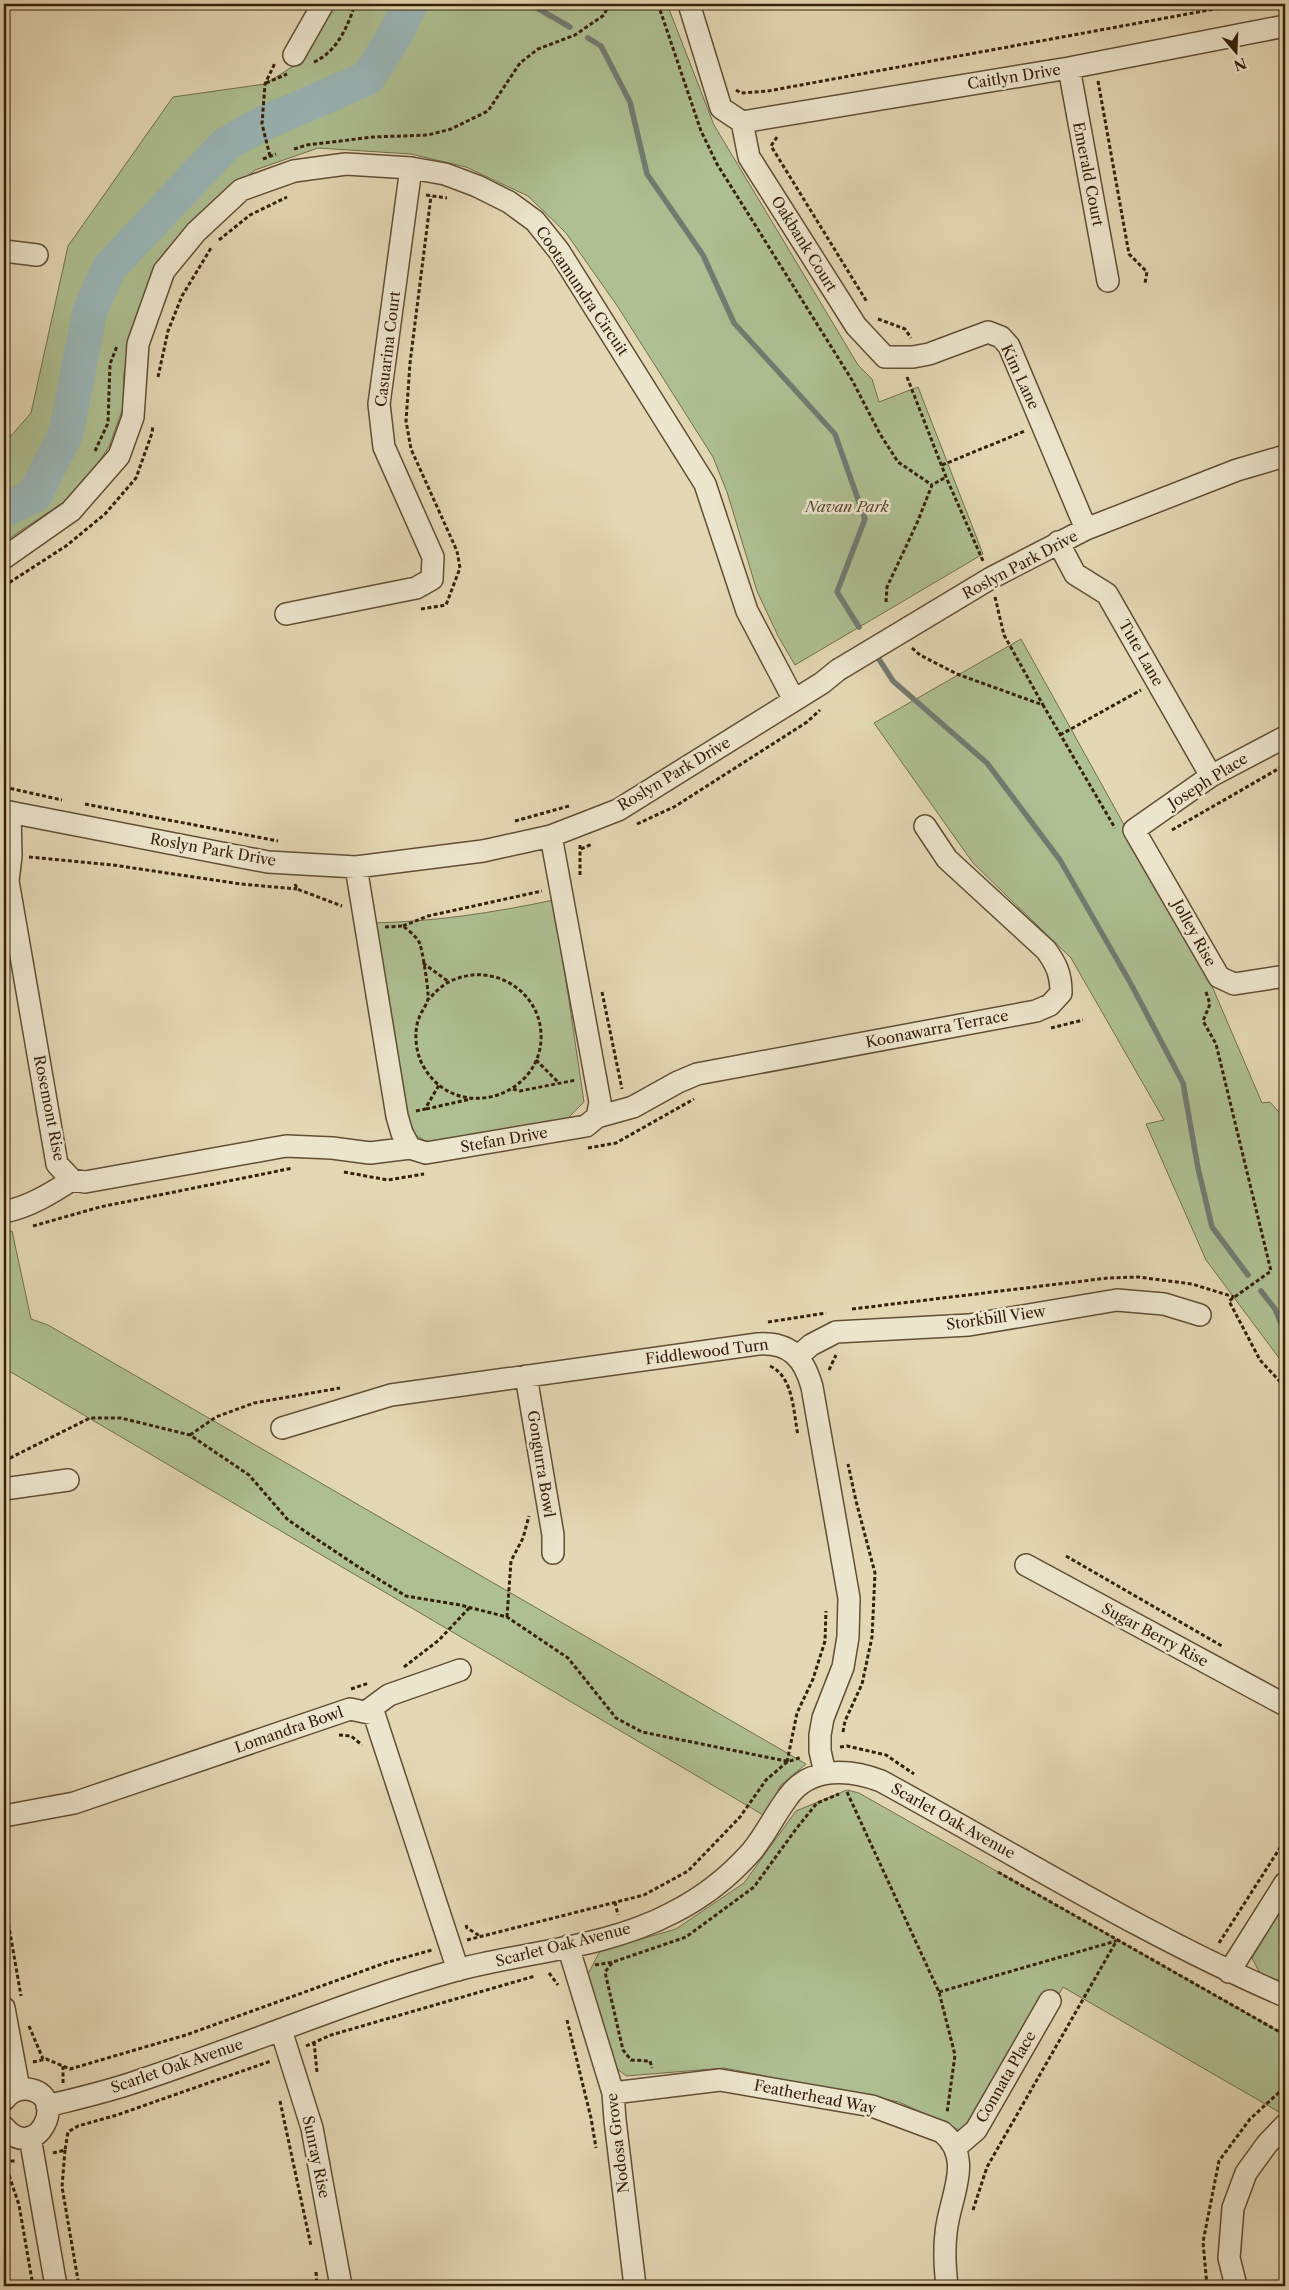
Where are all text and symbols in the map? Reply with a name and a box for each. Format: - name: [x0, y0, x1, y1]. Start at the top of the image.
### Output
- north arrow: [1212, 28, 1262, 78]
- text: N: [1232, 54, 1249, 75]
- street label: Caitlyn Drive: [966, 60, 1062, 93]
- street label: Emerald Court: [1069, 120, 1108, 228]
- street label: Oakbank Court: [767, 192, 842, 296]
- street label: Cootamundra Circuit: [532, 222, 633, 360]
- street label: Casuarina Court: [371, 289, 404, 408]
- street label: Kim Lane: [997, 341, 1044, 412]
- park label: Navan Park: [804, 497, 889, 516]
- street label: Roslyn Park Drive: [959, 526, 1081, 603]
- street label: Tute Lane: [1115, 616, 1168, 689]
- street label: Roslyn Park Drive: [614, 732, 733, 815]
- street label: Joseph Place: [1163, 749, 1251, 814]
- street label: Roslyn Park Drive: [148, 829, 278, 870]
- street label: Jolley Rise: [1167, 894, 1221, 970]
- street label: Koonawarra Terrace: [864, 1005, 1010, 1052]
- street label: Rosemont Rise: [30, 1053, 69, 1162]
- street label: Stefan Drive: [459, 1122, 549, 1157]
- street label: Storkbill View: [945, 1301, 1048, 1334]
- street label: Fiddlewood Turn: [644, 1334, 770, 1368]
- street label: Gongurra Bowl: [524, 1409, 559, 1519]
- street label: Sugar Berry Rise: [1099, 1599, 1212, 1671]
- street label: Lomandra Bowl: [232, 1702, 346, 1757]
- street label: Scarlet Oak Avenue: [888, 1779, 1019, 1862]
- street label: Scarlet Oak Avenue: [493, 1919, 632, 1971]
- street label: Connata Place: [972, 2027, 1040, 2126]
- street label: Scarlet Oak Avenue: [108, 2034, 246, 2097]
- street label: Featherhead Way: [752, 2075, 878, 2118]
- street label: Nodosa Grove: [602, 2092, 633, 2194]
- street label: Sunray Rise: [298, 2114, 334, 2200]

